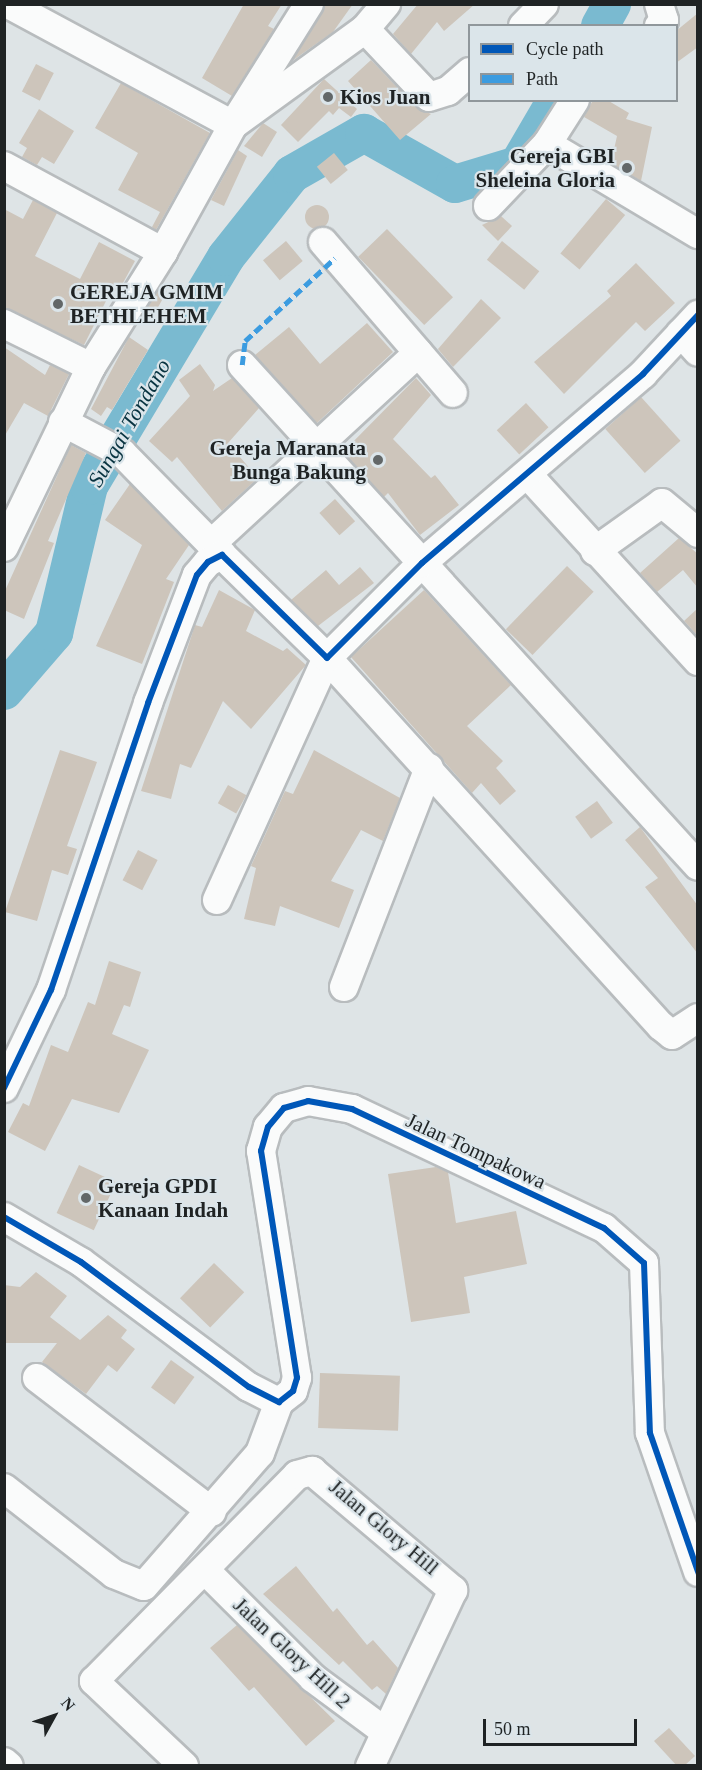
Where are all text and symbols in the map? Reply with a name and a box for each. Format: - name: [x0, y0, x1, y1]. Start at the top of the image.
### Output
- legend: [468, 24, 678, 102]
- text: Cycle path: [526, 39, 603, 59]
- text: Path: [526, 69, 558, 89]
- place label: Kios Juan: [340, 84, 430, 110]
- marker: Kios Juan: [321, 90, 335, 104]
- place label: Gereja GBI Sheleina Gloria: [476, 143, 615, 193]
- marker: Gereja GBI Sheleina Gloria: [620, 161, 634, 175]
- place label: GEREJA GMIM BETHLEHEM: [70, 279, 225, 329]
- marker: GEREJA GMIM BETHLEHEM: [51, 297, 65, 311]
- water label: Sungai Tondano: [82, 355, 176, 491]
- place label: Gereja Maranata Bunga Bakung: [210, 435, 366, 485]
- marker: Gereja Maranata Bunga Bakung: [371, 453, 385, 467]
- street label: Jalan Tompakowa: [402, 1107, 550, 1195]
- place label: Gereja GPDI Kanaan Indah: [98, 1173, 228, 1223]
- marker: Gereja GPDI Kanaan Indah: [79, 1191, 93, 1205]
- street label: Jalan Glory Hill: [324, 1474, 444, 1580]
- street label: Jalan Glory Hill 2: [228, 1592, 356, 1714]
- north arrow: [24, 1686, 84, 1746]
- text: N: [58, 1694, 78, 1714]
- scale bar: [486, 1707, 640, 1745]
- text: 50 m: [494, 1719, 531, 1739]

